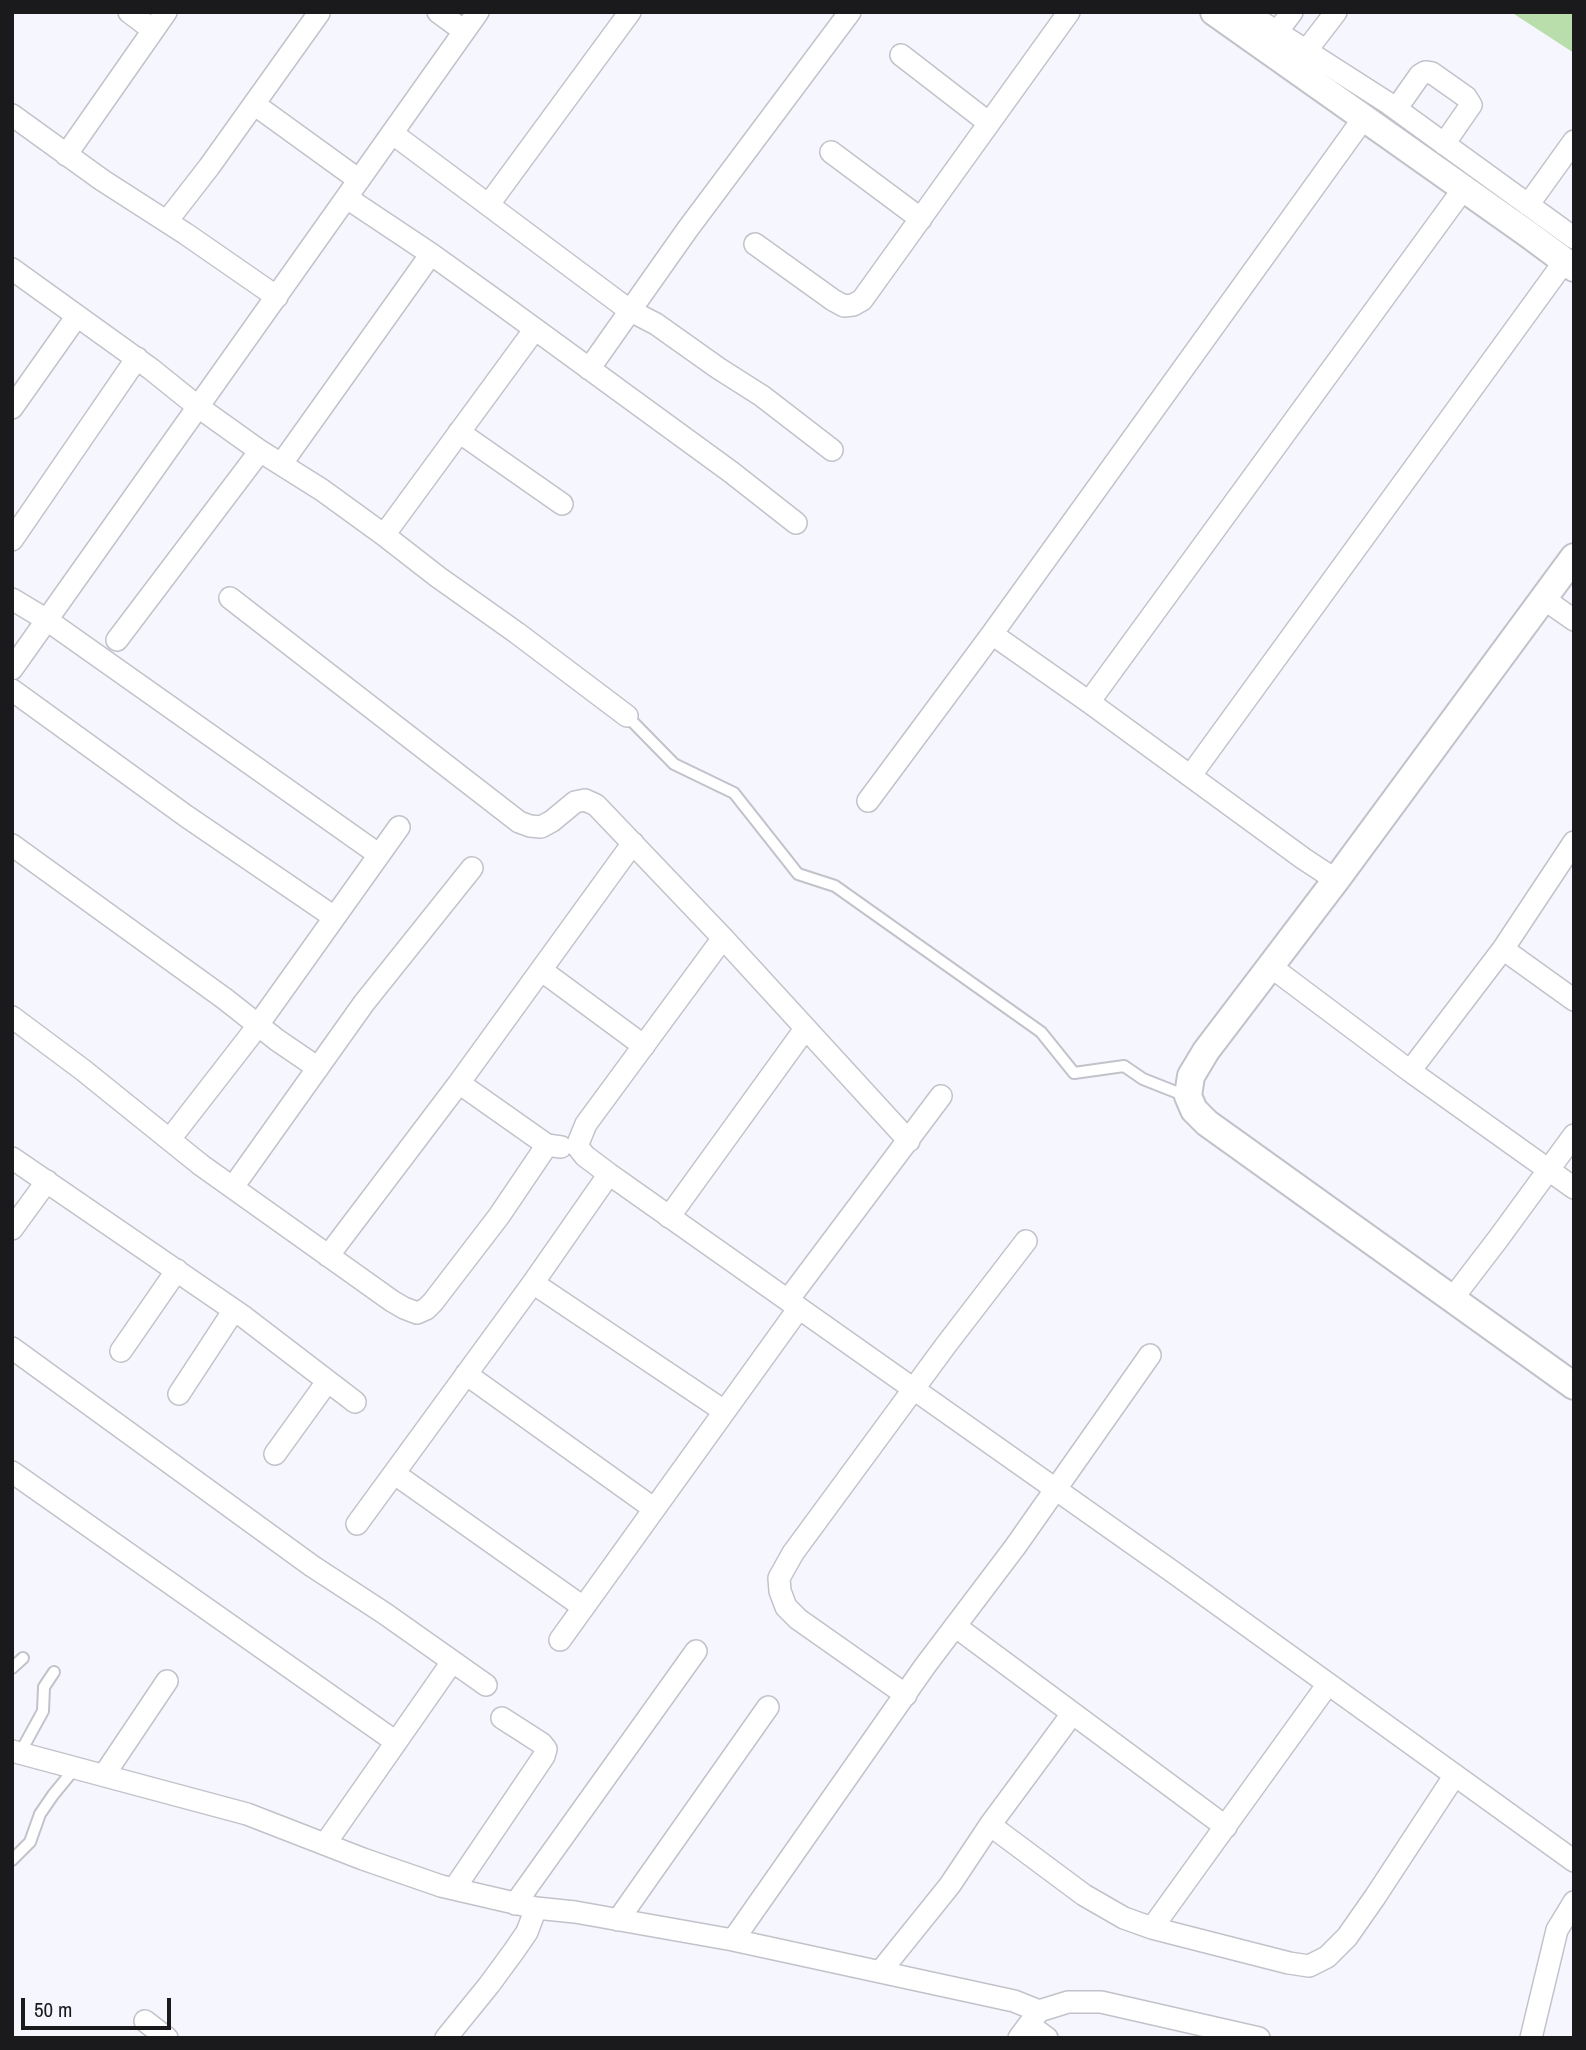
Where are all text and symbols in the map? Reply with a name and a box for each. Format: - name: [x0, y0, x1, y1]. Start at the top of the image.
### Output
- scale bar: [24, 1983, 175, 2027]
- text: 50 m: [34, 1995, 72, 2024]

